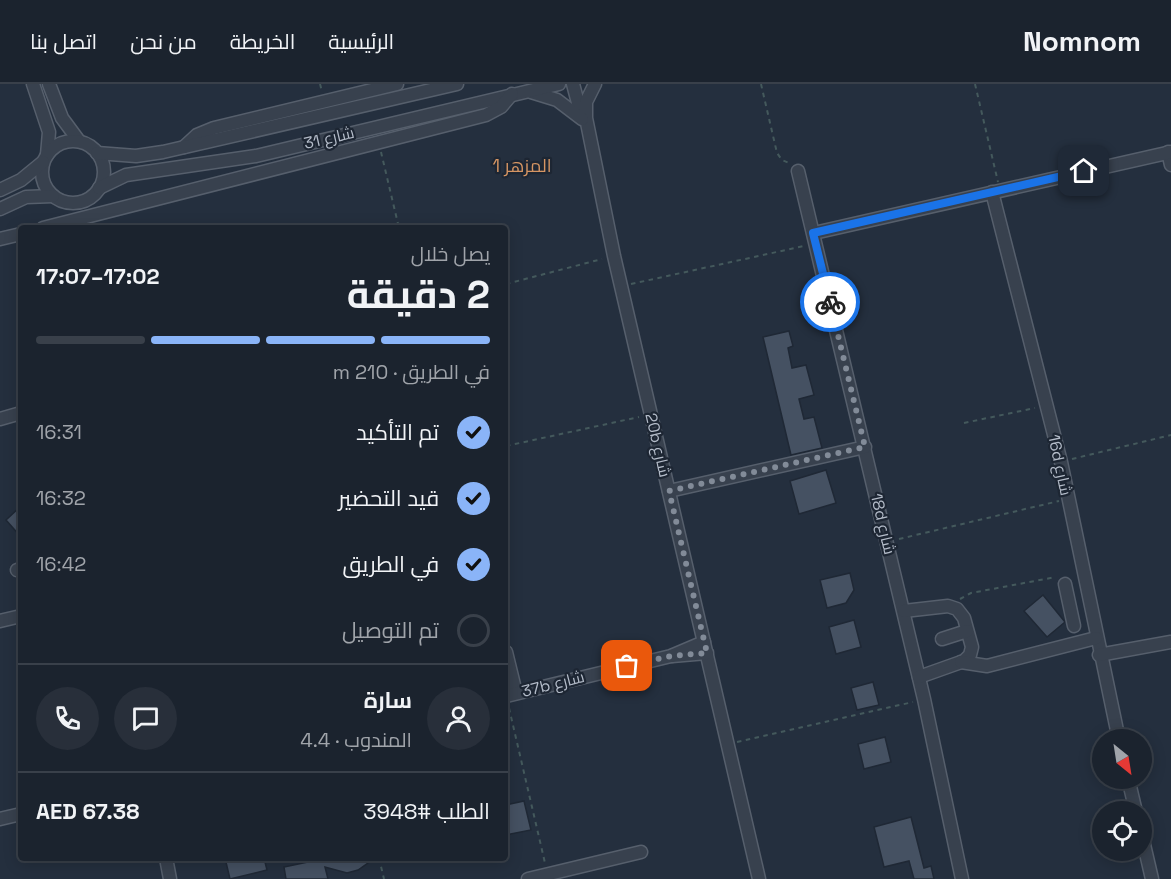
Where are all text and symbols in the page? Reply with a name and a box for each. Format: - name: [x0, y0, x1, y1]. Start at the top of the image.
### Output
- text: Nomnom: [1023, 23, 1141, 59]
- text: اتصل بنا: [30, 28, 97, 55]
- text: من نحن: [130, 28, 197, 55]
- text: الخريطة: [230, 28, 295, 55]
- text: الرئيسية: [328, 28, 394, 55]
- street label: شارع 31: [302, 122, 357, 155]
- pin: [1058, 145, 1109, 196]
- district label: المزهر 1: [492, 154, 552, 177]
- icon: home: [1067, 154, 1100, 187]
- text: يصل خلال: [411, 241, 490, 267]
- text: 17:02–17:07: [36, 262, 160, 290]
- text: 2 دقيقة: [347, 270, 490, 319]
- courier: [800, 272, 860, 332]
- icon: bike: [814, 286, 847, 319]
- text: في الطريق · 210 m: [333, 359, 490, 385]
- street label: 20b شارع: [639, 411, 676, 479]
- icon: check: [457, 416, 490, 449]
- text: تم التأكيد: [356, 418, 439, 446]
- text: 16:31: [36, 419, 82, 445]
- street label: 16d شارع: [1042, 433, 1077, 498]
- icon: check: [457, 482, 490, 515]
- text: قيد التحضير: [338, 484, 439, 512]
- text: 16:32: [36, 485, 86, 511]
- street label: 18d شارع: [865, 491, 900, 557]
- icon: check: [457, 548, 490, 581]
- text: في الطريق: [343, 550, 439, 578]
- text: 16:42: [36, 551, 86, 577]
- text: تم التوصيل: [342, 616, 439, 644]
- pin: [601, 640, 652, 691]
- icon: bag: [610, 649, 643, 682]
- street label: 37b شارع: [519, 666, 587, 703]
- text: سارة: [364, 686, 412, 714]
- button: phone: [36, 687, 99, 750]
- button: chat: [114, 687, 177, 750]
- button: person: [427, 687, 490, 750]
- text: المندوب · 4.4: [300, 727, 412, 753]
- north arrow: [1092, 729, 1152, 789]
- map controls: [1092, 729, 1152, 861]
- text: AED 67.38: [36, 797, 139, 825]
- text: الطلب #3948: [363, 797, 490, 825]
- button: locate: [1092, 801, 1152, 861]

